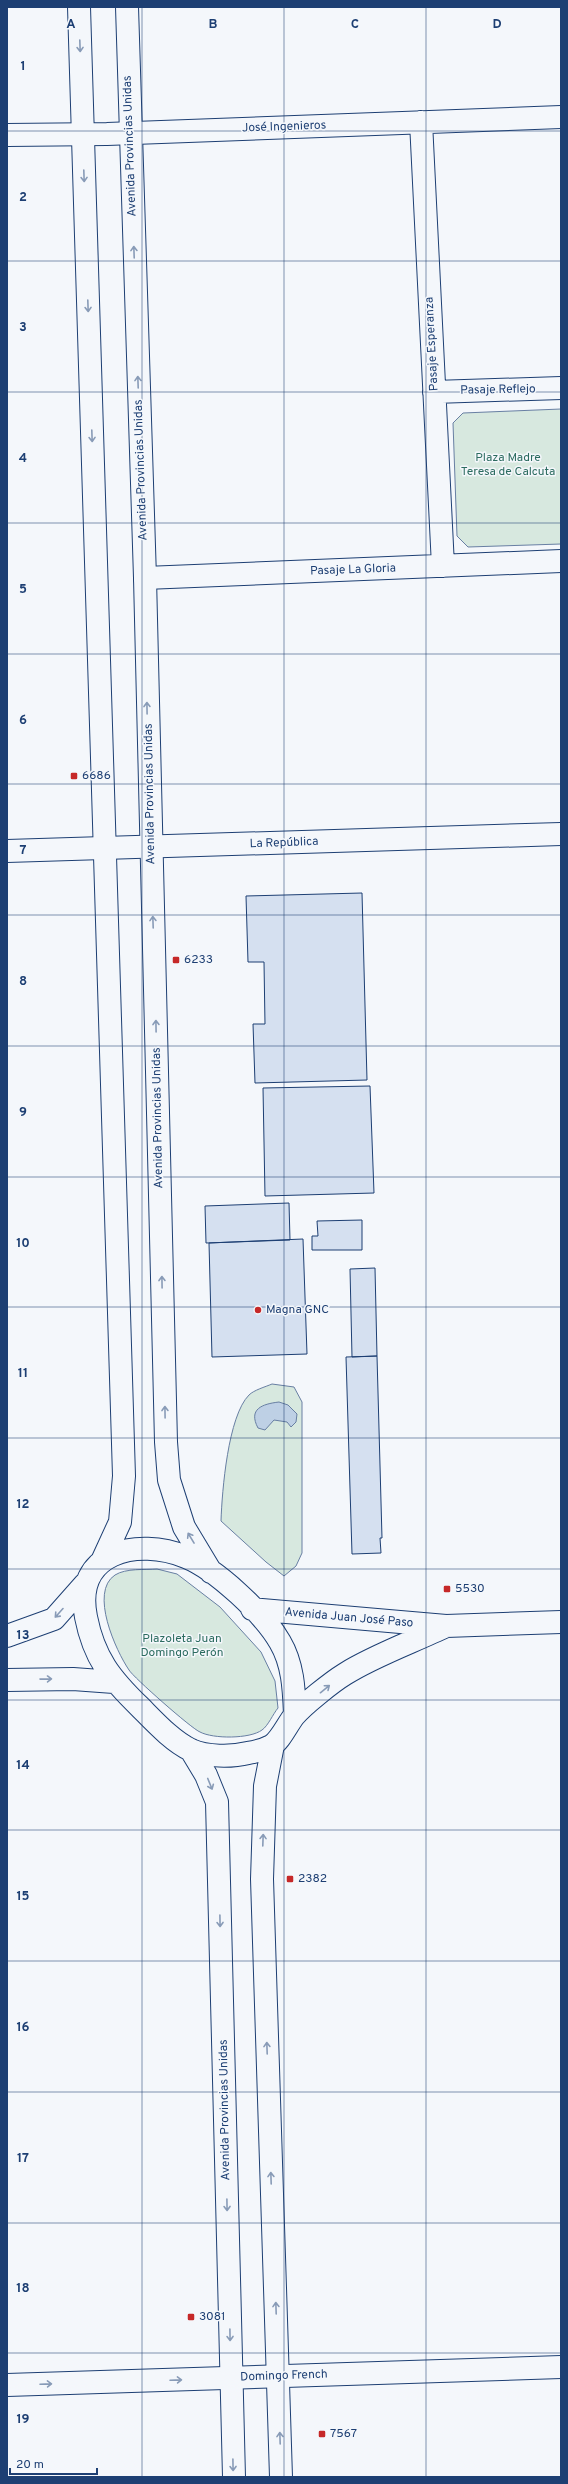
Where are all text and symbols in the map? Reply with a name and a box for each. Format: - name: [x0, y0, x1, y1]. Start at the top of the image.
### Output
- text: A: [66, 17, 76, 33]
- text: B: [209, 17, 218, 33]
- text: C: [351, 17, 359, 33]
- text: D: [492, 17, 502, 33]
- one-way arrow: [76, 39, 84, 52]
- text: 1: [20, 59, 26, 75]
- street label: Avenida Provincias Unidas: [120, 75, 140, 217]
- street label: José Ingenieros: [242, 118, 326, 136]
- one-way arrow: [80, 169, 88, 182]
- text: 2: [19, 190, 27, 206]
- one-way arrow: [130, 246, 137, 259]
- street label: Pasaje Esperanza: [422, 296, 442, 392]
- one-way arrow: [84, 299, 92, 312]
- text: 3: [19, 320, 27, 336]
- one-way arrow: [134, 376, 142, 389]
- street label: Pasaje Reflejo: [460, 381, 536, 399]
- street label: Avenida Provincias Unidas: [131, 399, 151, 541]
- one-way arrow: [88, 429, 96, 442]
- park label: Plaza Madre Teresa de Calcuta: [461, 450, 555, 480]
- text: 4: [19, 451, 27, 467]
- street label: Pasaje La Gloria: [310, 561, 396, 579]
- text: 5: [19, 582, 27, 598]
- one-way arrow: [144, 702, 151, 715]
- text: 6: [19, 713, 27, 729]
- street label: Avenida Provincias Unidas: [141, 723, 159, 865]
- place label: 6686: [82, 768, 111, 784]
- marker: 6686: [69, 771, 79, 781]
- street label: La República: [249, 834, 319, 852]
- text: 7: [20, 843, 27, 859]
- one-way arrow: [149, 916, 157, 929]
- place label: 6233: [184, 952, 213, 968]
- marker: 6233: [171, 955, 181, 965]
- text: 8: [19, 974, 27, 990]
- one-way arrow: [152, 1020, 160, 1033]
- street label: Avenida Provincias Unidas: [149, 1047, 167, 1189]
- text: 9: [19, 1105, 27, 1121]
- text: 10: [16, 1236, 30, 1252]
- one-way arrow: [158, 1276, 166, 1289]
- place label: Magna GNC: [266, 1302, 329, 1318]
- marker: Magna GNC: [253, 1305, 263, 1315]
- text: 11: [18, 1366, 28, 1382]
- one-way arrow: [161, 1406, 169, 1419]
- text: 12: [16, 1497, 30, 1513]
- one-way arrow: [186, 1532, 194, 1544]
- place label: 5530: [455, 1581, 485, 1597]
- marker: 5530: [442, 1584, 452, 1594]
- street label: Avenida Juan José Paso: [284, 1604, 414, 1632]
- one-way arrow: [55, 1608, 64, 1618]
- text: 13: [17, 1628, 30, 1644]
- park label: Plazoleta Juan Domingo Perón: [140, 1631, 224, 1661]
- one-way arrow: [39, 1675, 52, 1683]
- one-way arrow: [320, 1685, 331, 1694]
- text: 14: [16, 1758, 30, 1774]
- one-way arrow: [207, 1778, 214, 1790]
- one-way arrow: [259, 1834, 267, 1847]
- place label: 2382: [298, 1871, 327, 1887]
- marker: 2382: [285, 1874, 295, 1884]
- text: 15: [16, 1889, 30, 1905]
- one-way arrow: [216, 1914, 224, 1927]
- text: 16: [16, 2020, 30, 2036]
- street label: Avenida Provincias Unidas: [216, 2039, 234, 2181]
- one-way arrow: [263, 2042, 271, 2055]
- text: 17: [17, 2151, 29, 2167]
- one-way arrow: [268, 2172, 275, 2185]
- one-way arrow: [223, 2198, 231, 2211]
- text: 18: [16, 2281, 30, 2297]
- one-way arrow: [272, 2302, 279, 2315]
- place label: 3081: [199, 2309, 226, 2325]
- marker: 3081: [186, 2312, 196, 2322]
- one-way arrow: [226, 2328, 234, 2341]
- street label: Domingo French: [240, 2366, 328, 2386]
- one-way arrow: [169, 2376, 182, 2383]
- one-way arrow: [39, 2380, 52, 2387]
- text: 19: [16, 2412, 30, 2428]
- place label: 7567: [330, 2426, 357, 2442]
- marker: 7567: [317, 2429, 327, 2439]
- one-way arrow: [276, 2432, 284, 2445]
- scale bar: [10, 2450, 97, 2476]
- text: 20 m: [16, 2457, 44, 2473]
- one-way arrow: [230, 2458, 237, 2471]

